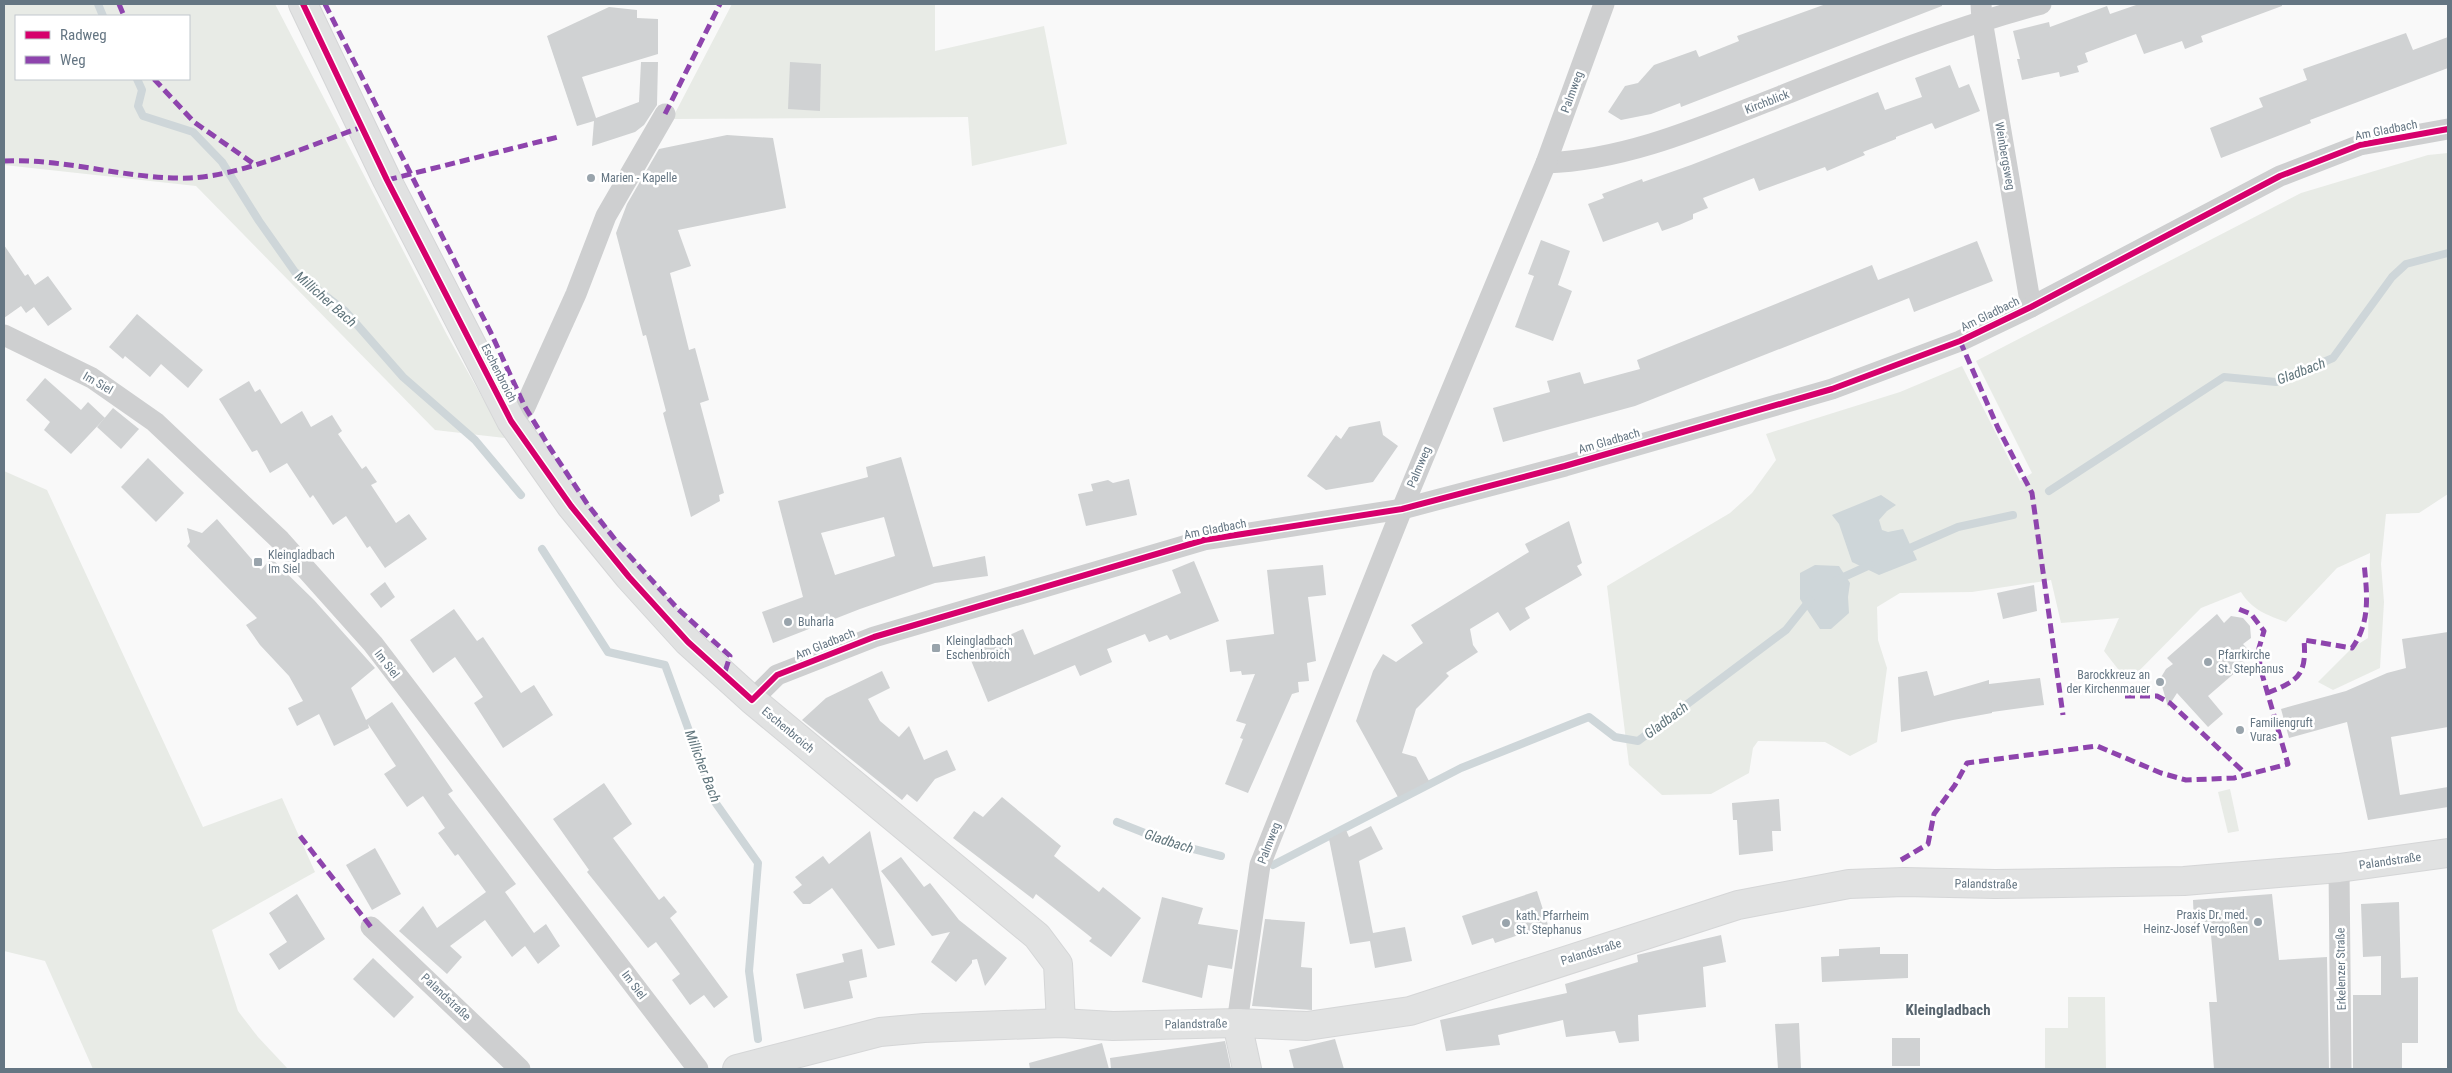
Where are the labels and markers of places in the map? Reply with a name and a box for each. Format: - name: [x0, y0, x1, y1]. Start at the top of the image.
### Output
- place label: Marien - Kapelle: [601, 171, 677, 185]
- marker: Marien - Kapelle: [585, 172, 597, 184]
- place label: Kleingladbach Im Siel: [268, 548, 335, 576]
- marker: Kleingladbach Im Siel: [252, 556, 264, 568]
- place label: Buharla: [798, 615, 834, 629]
- marker: Buharla: [782, 616, 794, 628]
- place label: Kleingladbach Eschenbroich: [946, 634, 1013, 662]
- marker: Kleingladbach Eschenbroich: [930, 642, 942, 654]
- place label: Pfarrkirche St. Stephanus: [2218, 648, 2284, 676]
- marker: Pfarrkirche St. Stephanus: [2202, 656, 2214, 668]
- place label: Barockkreuz an der Kirchenmauer: [2067, 668, 2150, 696]
- marker: Barockkreuz an der Kirchenmauer: [2154, 676, 2166, 688]
- place label: Familiengruft Vuras: [2250, 716, 2313, 744]
- marker: Familiengruft Vuras: [2234, 724, 2246, 736]
- place label: Praxis Dr. med. Heinz-Josef Vergoßen: [2143, 908, 2248, 936]
- place label: kath. Pfarrheim St. Stephanus: [1516, 909, 1589, 937]
- marker: Praxis Dr. med. Heinz-Josef Vergoßen: [2252, 916, 2264, 928]
- marker: kath. Pfarrheim St. Stephanus: [1500, 917, 1512, 929]

